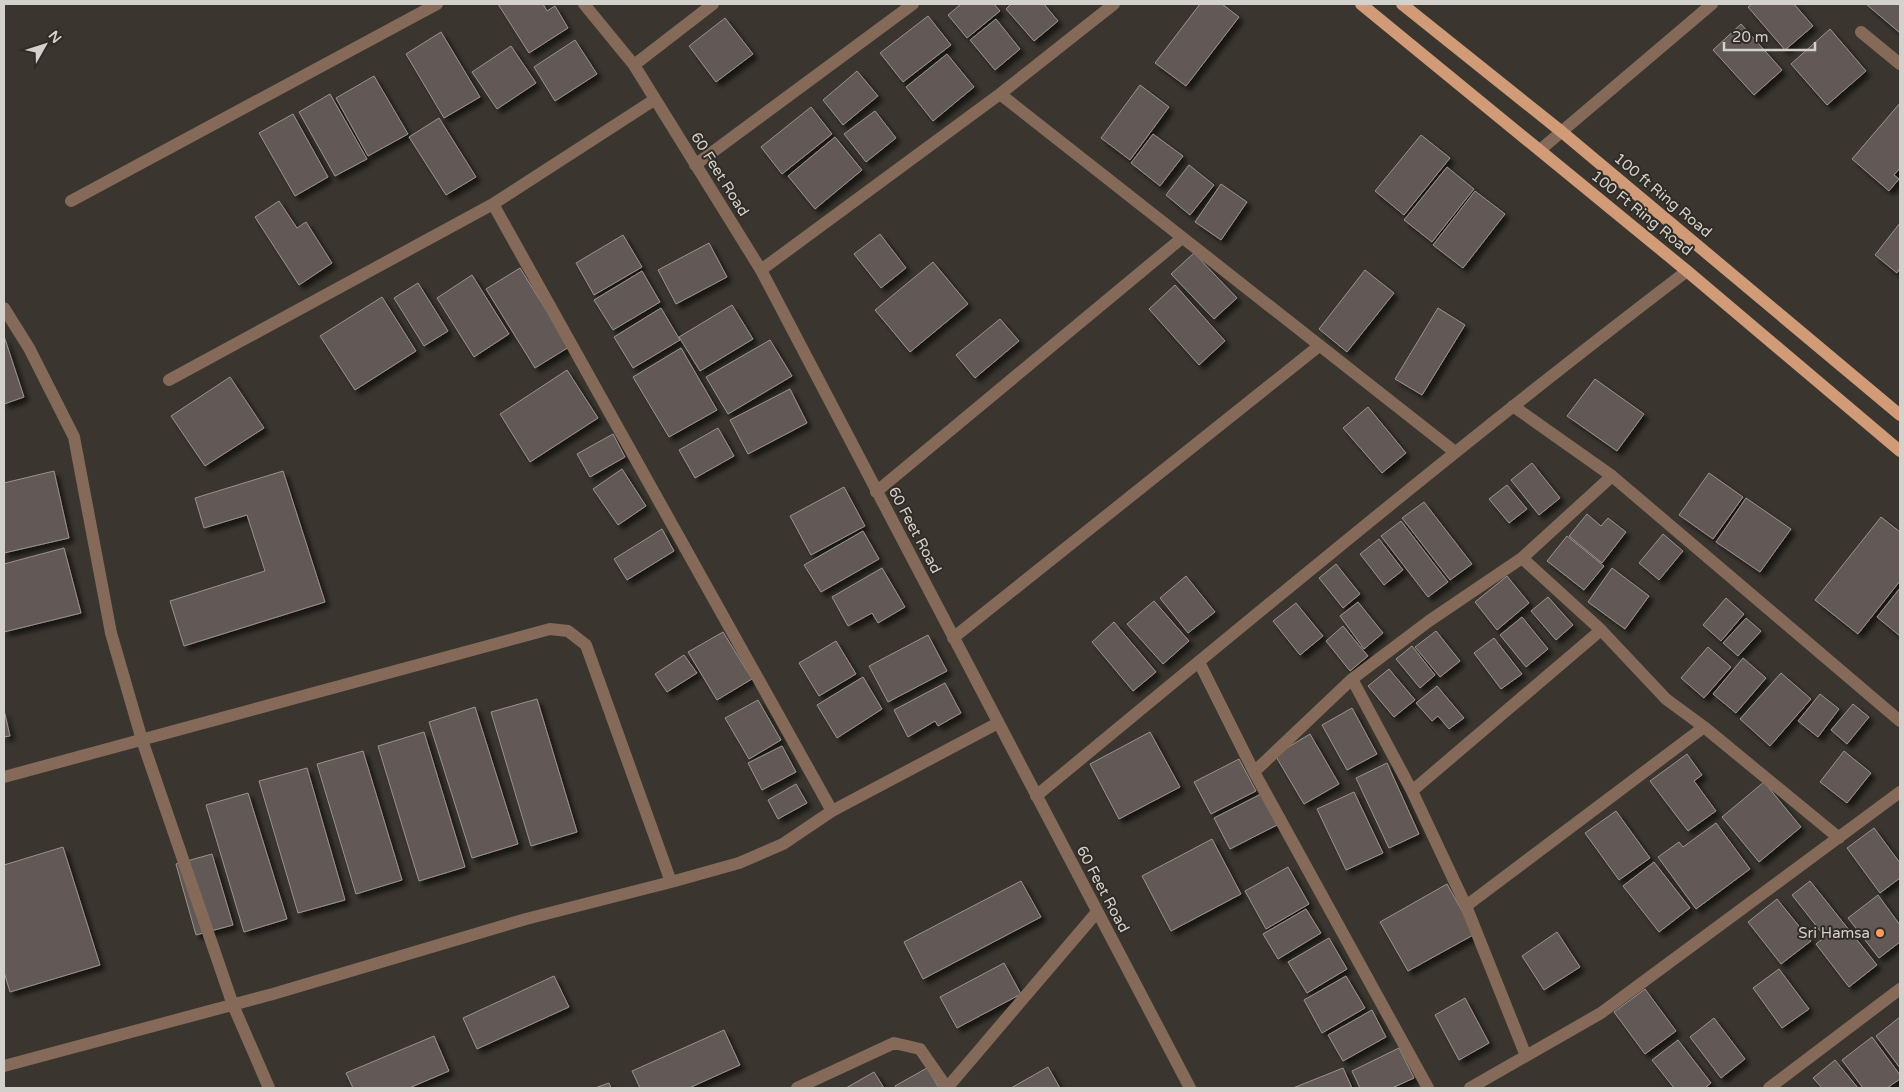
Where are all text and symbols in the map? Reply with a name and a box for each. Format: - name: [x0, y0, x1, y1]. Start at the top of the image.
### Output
- north arrow: [20, 20, 70, 70]
- scale bar: [1724, 20, 1815, 52]
- text: N: [45, 27, 65, 47]
- text: 20 m: [1732, 28, 1769, 46]
- street label: 60 Feet Road: [687, 129, 753, 219]
- street label: 100 ft Ring Road: [1610, 149, 1716, 241]
- street label: 100 Ft Ring Road: [1588, 167, 1696, 259]
- street label: 60 Feet Road: [885, 484, 945, 576]
- street label: 60 Feet Road: [1073, 843, 1133, 935]
- place label: Sri Hamsa: [1798, 924, 1870, 942]
- marker: Sri Hamsa: [1874, 927, 1886, 939]

